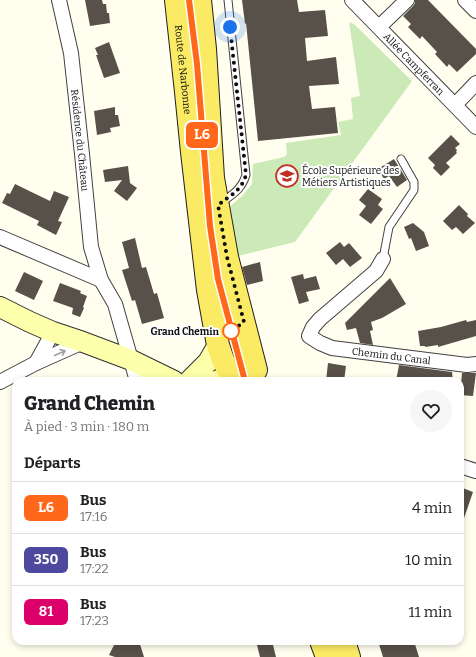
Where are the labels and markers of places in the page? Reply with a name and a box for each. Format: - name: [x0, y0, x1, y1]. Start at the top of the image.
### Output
- school or university icon: École Supérieure des Métiers Artistiques: [274, 163, 300, 189]
- place label: École Supérieure des Métiers Artistiques: [302, 163, 400, 189]
- marker: Grand Chemin: [222, 322, 240, 340]
- place label: Grand Chemin: [150, 326, 220, 338]

